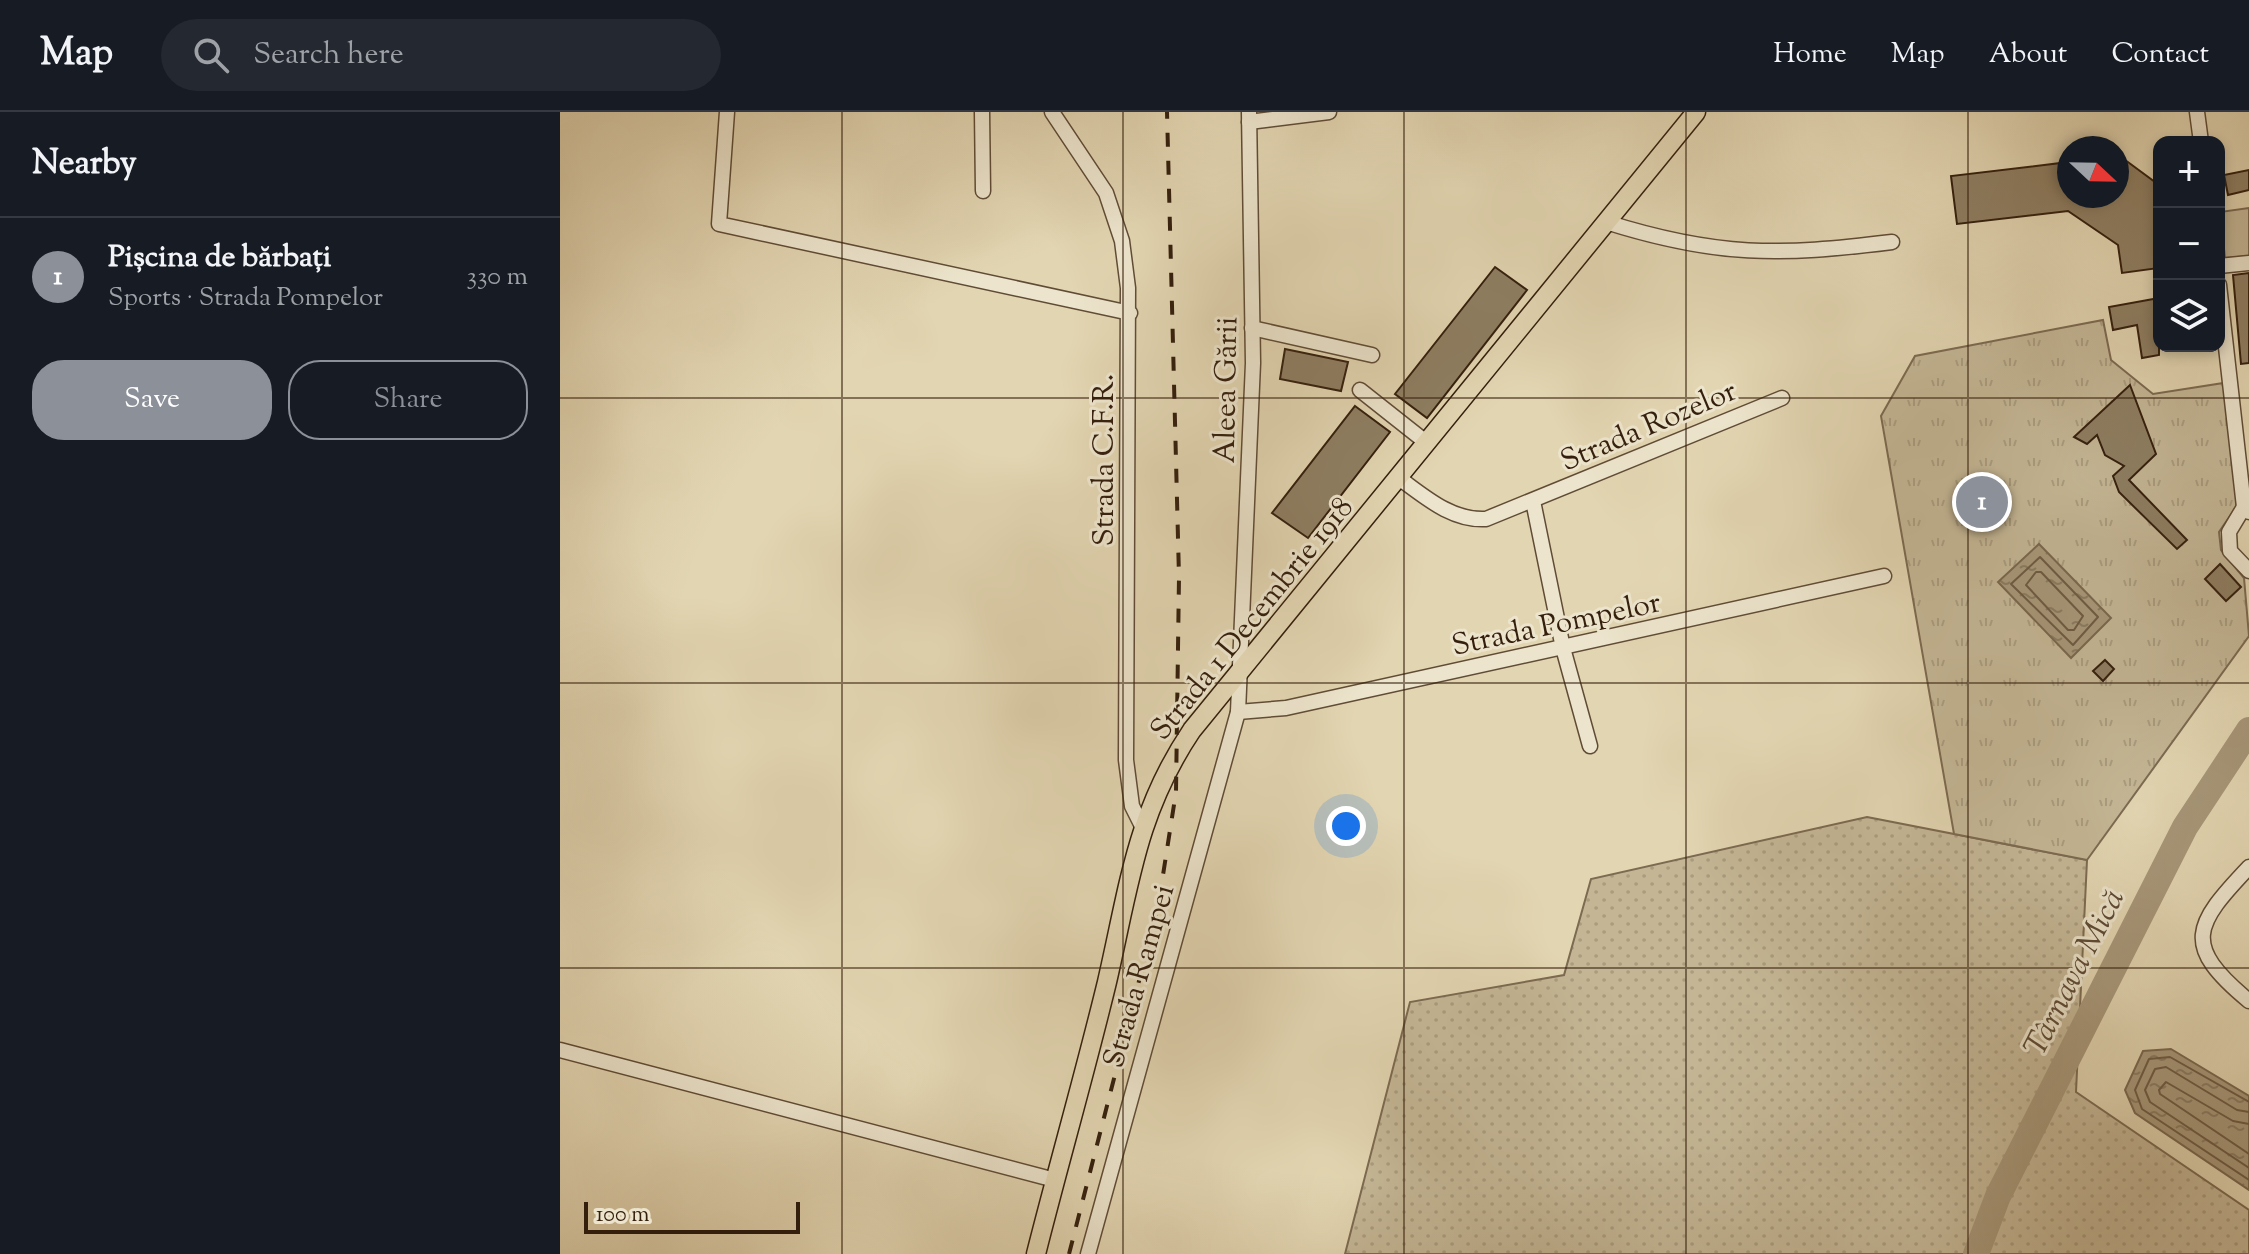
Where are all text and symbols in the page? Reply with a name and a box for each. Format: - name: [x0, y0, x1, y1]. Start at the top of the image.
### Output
- search box: [161, 19, 721, 91]
- text: Map: [40, 28, 113, 82]
- icon: search: [189, 33, 233, 77]
- text: Search here: [253, 34, 404, 77]
- text: Home: [1773, 35, 1847, 75]
- text: Map: [1891, 35, 1945, 75]
- text: About: [1989, 35, 2067, 75]
- text: Contact: [2111, 35, 2209, 75]
- north arrow: [2057, 136, 2129, 208]
- map controls: [2153, 136, 2225, 352]
- button: +: [2153, 136, 2225, 208]
- text: Nearby: [32, 140, 137, 189]
- button: −: [2153, 208, 2225, 280]
- text: Pișcina de bărbați: [108, 237, 331, 280]
- text: 1: [54, 259, 62, 296]
- text: 330 m: [466, 259, 528, 296]
- text: Sports · Strada Pompelor: [108, 280, 383, 317]
- button: layers: [2153, 280, 2225, 352]
- street label: Aleea Gării: [1205, 316, 1250, 464]
- button: Save: [32, 360, 272, 440]
- button: Share: [288, 360, 528, 440]
- street label: Strada Rozelor: [1554, 371, 1744, 484]
- street label: Strada C.F.R.: [1084, 374, 1127, 546]
- pin: 1: [1956, 472, 2008, 532]
- street label: Strada 1 Decembrie 1918: [1141, 489, 1365, 751]
- street label: Strada Pompelor: [1448, 582, 1665, 669]
- your location: [1326, 806, 1366, 846]
- street label: Strada Rampei: [1094, 880, 1187, 1073]
- water label: Târnava Mică: [2014, 882, 2138, 1065]
- scale bar: [584, 1198, 800, 1234]
- text: 100 m: [596, 1200, 649, 1232]

